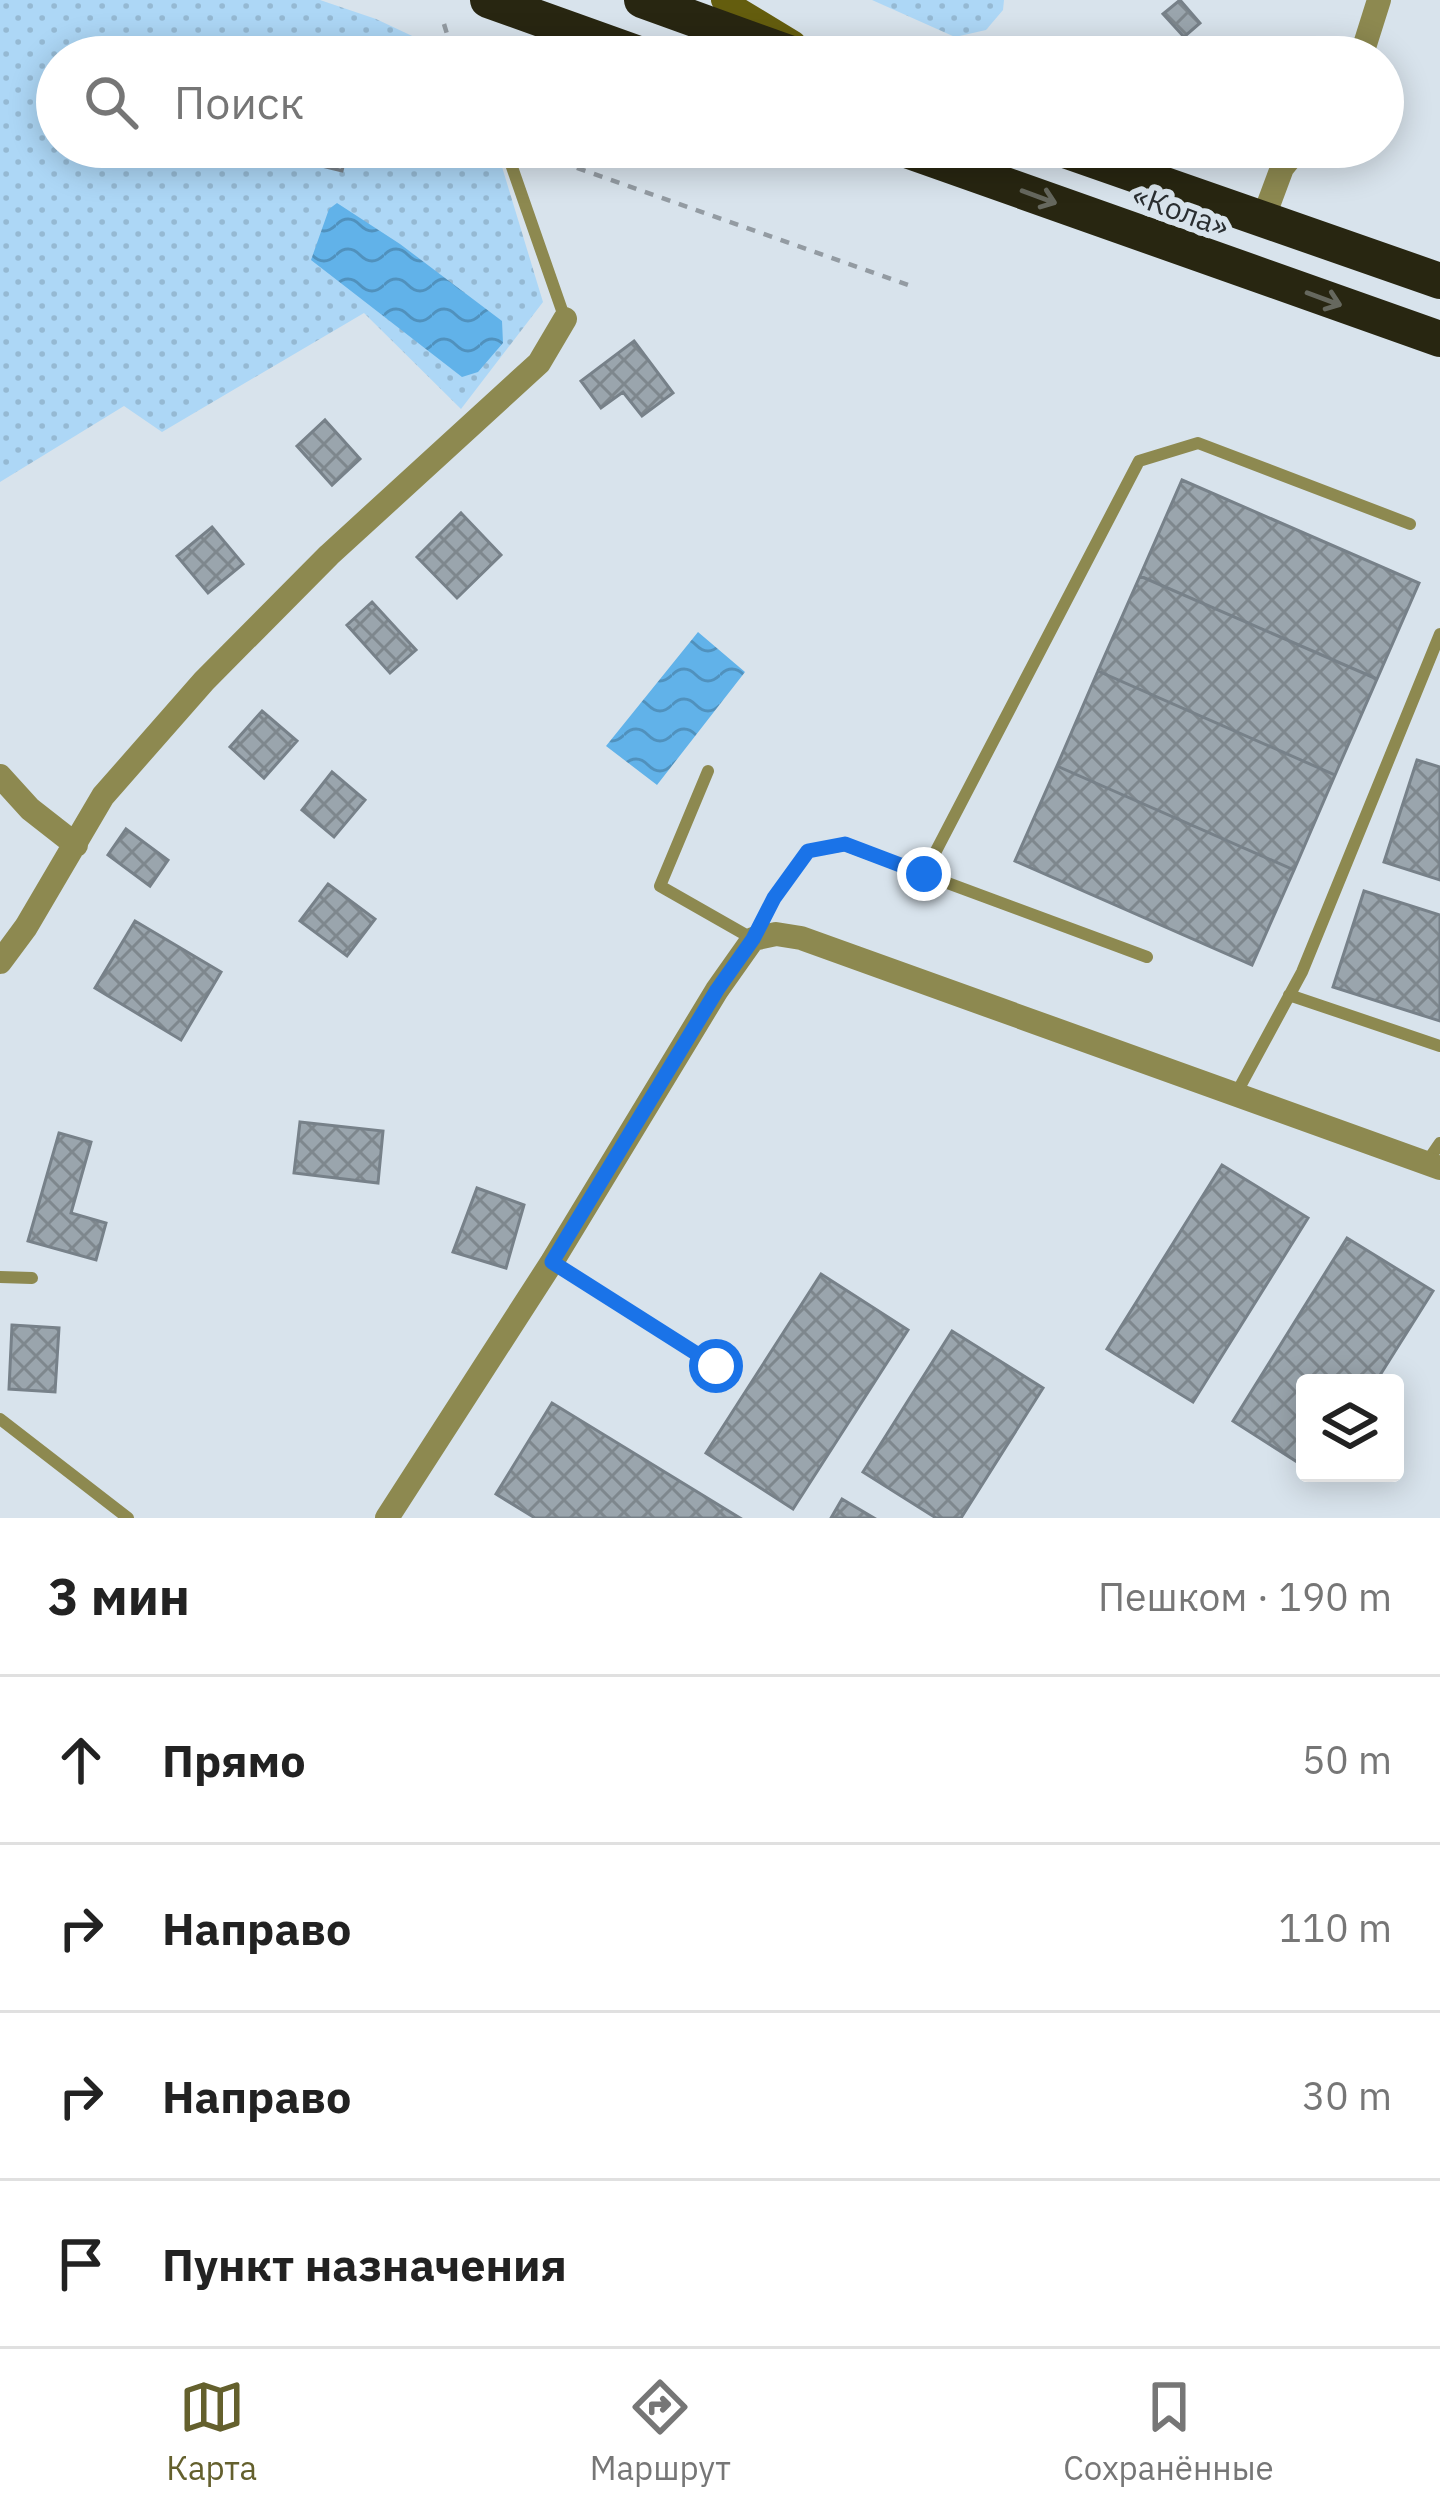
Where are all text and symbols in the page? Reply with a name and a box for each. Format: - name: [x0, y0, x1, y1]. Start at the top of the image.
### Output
- search box: [36, 36, 1404, 168]
- icon: search: [78, 69, 144, 135]
- text: Поиск: [174, 73, 304, 131]
- street label: «Кола»: [1128, 175, 1234, 245]
- one-way arrow: [1019, 188, 1056, 209]
- one-way arrow: [1305, 290, 1342, 311]
- route end: [897, 847, 951, 901]
- route start: [689, 1339, 743, 1393]
- map controls: [1296, 1374, 1404, 1482]
- button: layers: [1296, 1374, 1404, 1482]
- text: 3 мин: [48, 1563, 190, 1629]
- text: Пешком · 190 m: [1098, 1571, 1392, 1622]
- icon: ahead: [48, 1727, 114, 1793]
- text: Прямо: [162, 1731, 306, 1789]
- text: 50 m: [1302, 1734, 1392, 1785]
- icon: right: [48, 1895, 114, 1961]
- text: Направо: [162, 1899, 351, 1957]
- text: 110 m: [1279, 1902, 1392, 1953]
- icon: right: [48, 2063, 114, 2129]
- text: Направо: [162, 2067, 351, 2125]
- text: 30 m: [1302, 2070, 1392, 2121]
- icon: arrive: [48, 2231, 114, 2297]
- text: Пункт назначения: [162, 2235, 567, 2293]
- tab: Карта: [166, 2374, 257, 2489]
- tab: Маршрут: [590, 2374, 731, 2489]
- tab: Сохранённые: [1063, 2374, 1274, 2489]

